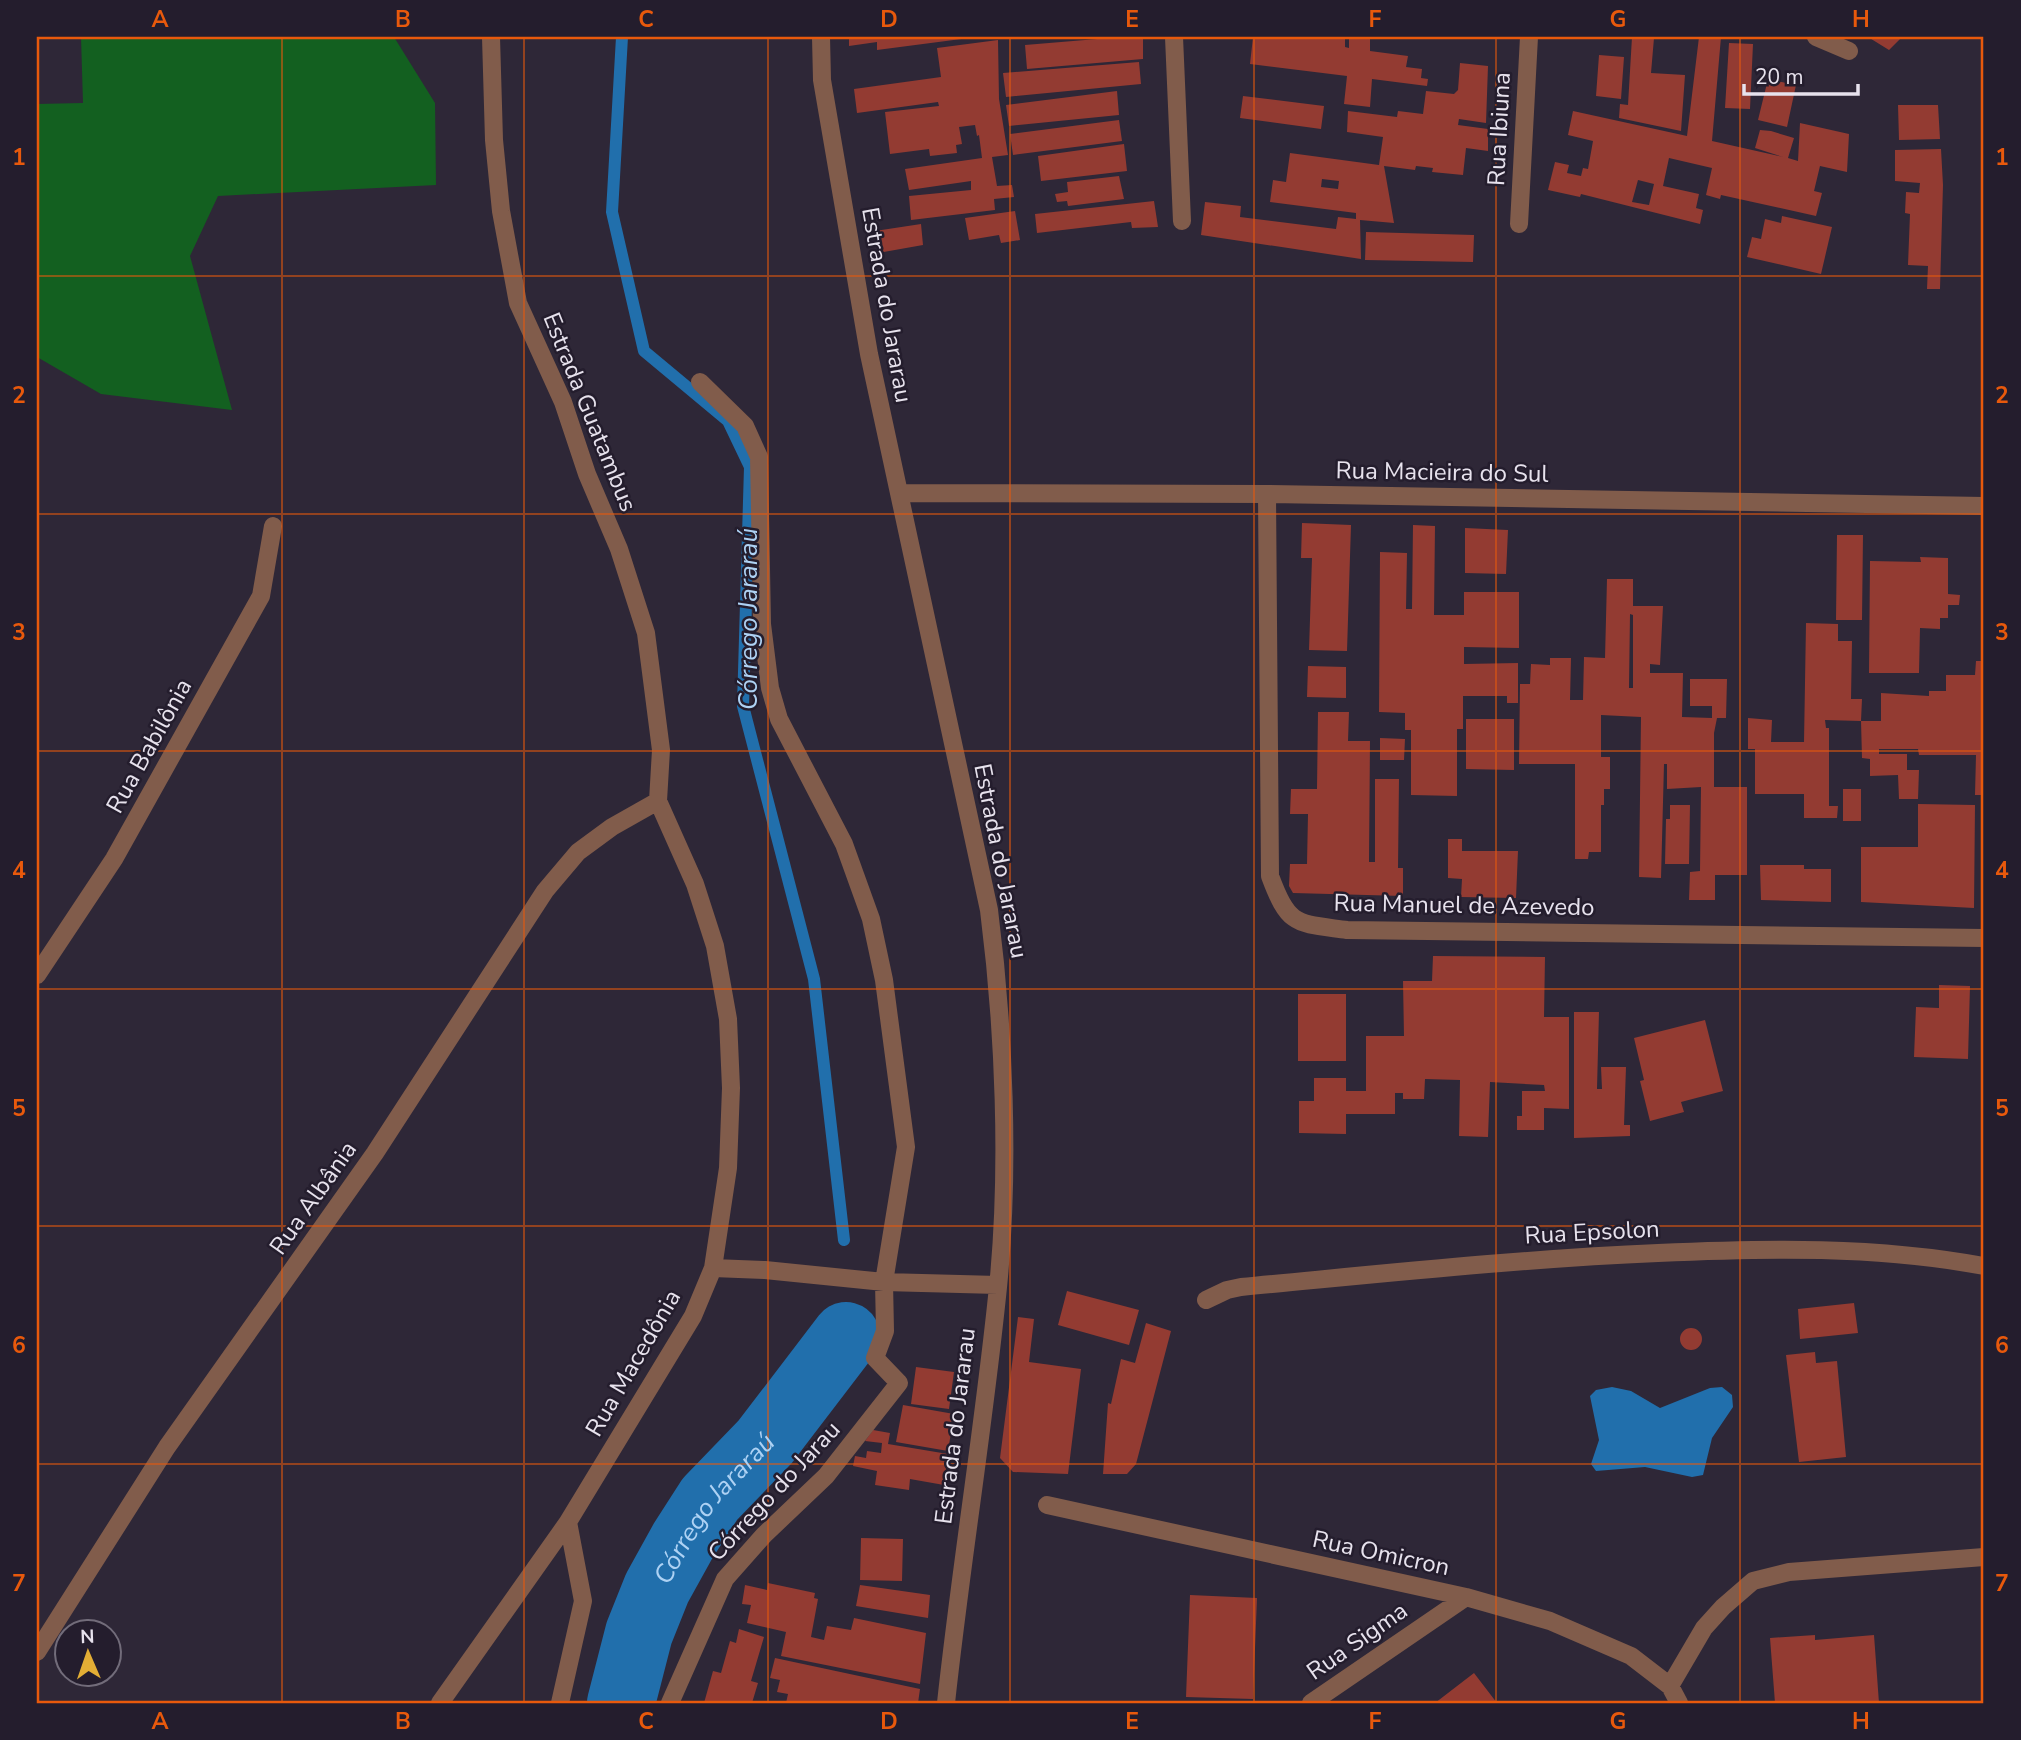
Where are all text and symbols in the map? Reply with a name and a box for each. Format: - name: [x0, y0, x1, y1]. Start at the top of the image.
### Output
- text: A: [151, 4, 169, 35]
- text: B: [395, 4, 411, 35]
- text: C: [638, 4, 654, 35]
- text: D: [880, 4, 898, 35]
- text: E: [1125, 4, 1139, 35]
- text: F: [1369, 4, 1382, 35]
- text: G: [1610, 4, 1626, 35]
- text: H: [1852, 4, 1870, 35]
- scale bar: [1744, 52, 1858, 96]
- text: 20 m: [1755, 63, 1804, 91]
- street label: Rua Ibiuna: [1480, 71, 1518, 187]
- text: 1: [12, 142, 26, 173]
- text: 1: [1995, 142, 2009, 173]
- street label: Estrada do Jararau: [854, 205, 920, 405]
- street label: Estrada Guatambus: [535, 308, 645, 516]
- text: 2: [12, 380, 26, 411]
- text: 2: [1995, 380, 2009, 411]
- street label: Rua Macieira do Sul: [1335, 454, 1549, 490]
- water label: Córrego Jararaú: [731, 528, 766, 710]
- text: 3: [12, 617, 26, 648]
- text: 3: [1995, 617, 2009, 648]
- street label: Rua Babilônia: [99, 673, 199, 819]
- street label: Estrada do Jararau: [966, 761, 1036, 961]
- text: 4: [12, 855, 26, 886]
- text: 4: [1995, 855, 2009, 886]
- street label: Rua Manuel de Azevedo: [1333, 887, 1595, 923]
- text: 5: [12, 1093, 26, 1124]
- text: 5: [1995, 1093, 2009, 1124]
- street label: Rua Albânia: [262, 1135, 364, 1261]
- street label: Rua Epsolon: [1524, 1212, 1660, 1252]
- street label: Rua Macedônia: [578, 1284, 688, 1442]
- street label: Estrada do Jararau: [927, 1326, 983, 1526]
- text: 6: [12, 1330, 26, 1361]
- text: 6: [1995, 1330, 2009, 1361]
- street label: Córrego do Jarau: [701, 1414, 847, 1568]
- water label: Córrego Jararaú: [645, 1425, 782, 1590]
- street label: Rua Omicron: [1309, 1523, 1453, 1583]
- text: 7: [12, 1568, 26, 1599]
- text: 7: [1995, 1568, 2009, 1599]
- street label: Rua Sigma: [1300, 1595, 1414, 1687]
- north arrow: [52, 1618, 122, 1688]
- text: N: [80, 1624, 95, 1650]
- text: A: [151, 1706, 169, 1737]
- text: B: [395, 1706, 411, 1737]
- text: C: [638, 1706, 654, 1737]
- text: D: [880, 1706, 898, 1737]
- text: E: [1125, 1706, 1139, 1737]
- text: F: [1369, 1706, 1382, 1737]
- text: G: [1610, 1706, 1626, 1737]
- text: H: [1852, 1706, 1870, 1737]

